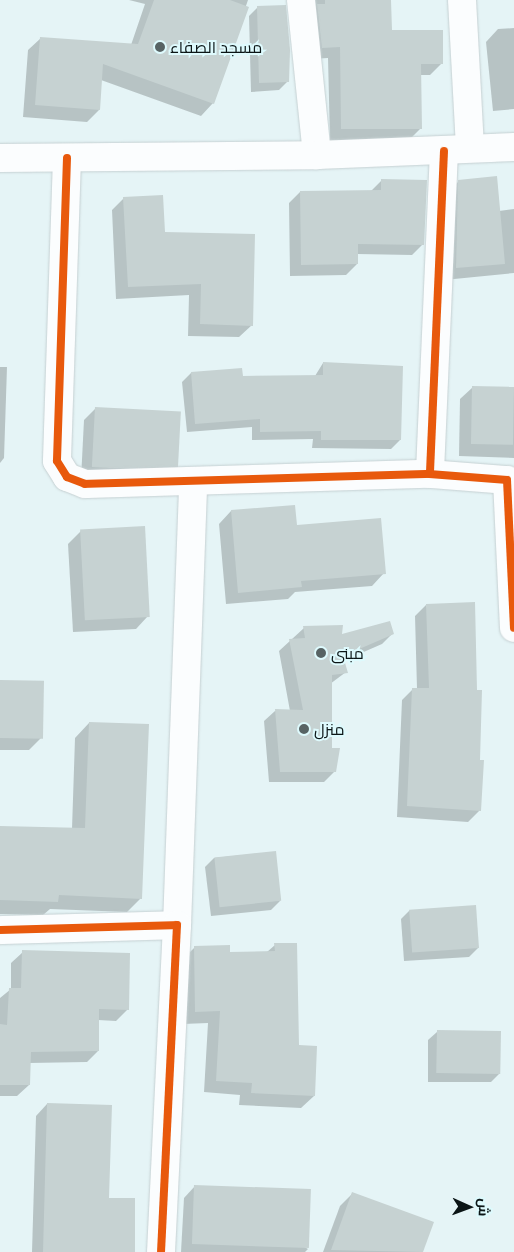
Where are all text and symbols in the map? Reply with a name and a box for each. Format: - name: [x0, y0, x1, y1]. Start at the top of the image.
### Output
- place label: مسجد الصفاء: [170, 37, 262, 57]
- marker: مسجد الصفاء: [154, 41, 166, 53]
- place label: مبنى: [331, 643, 364, 663]
- marker: مبنى: [315, 647, 327, 659]
- place label: منزل: [314, 719, 344, 739]
- marker: منزل: [298, 723, 310, 735]
- north arrow: [444, 1182, 494, 1232]
- text: ش: [475, 1198, 494, 1217]

